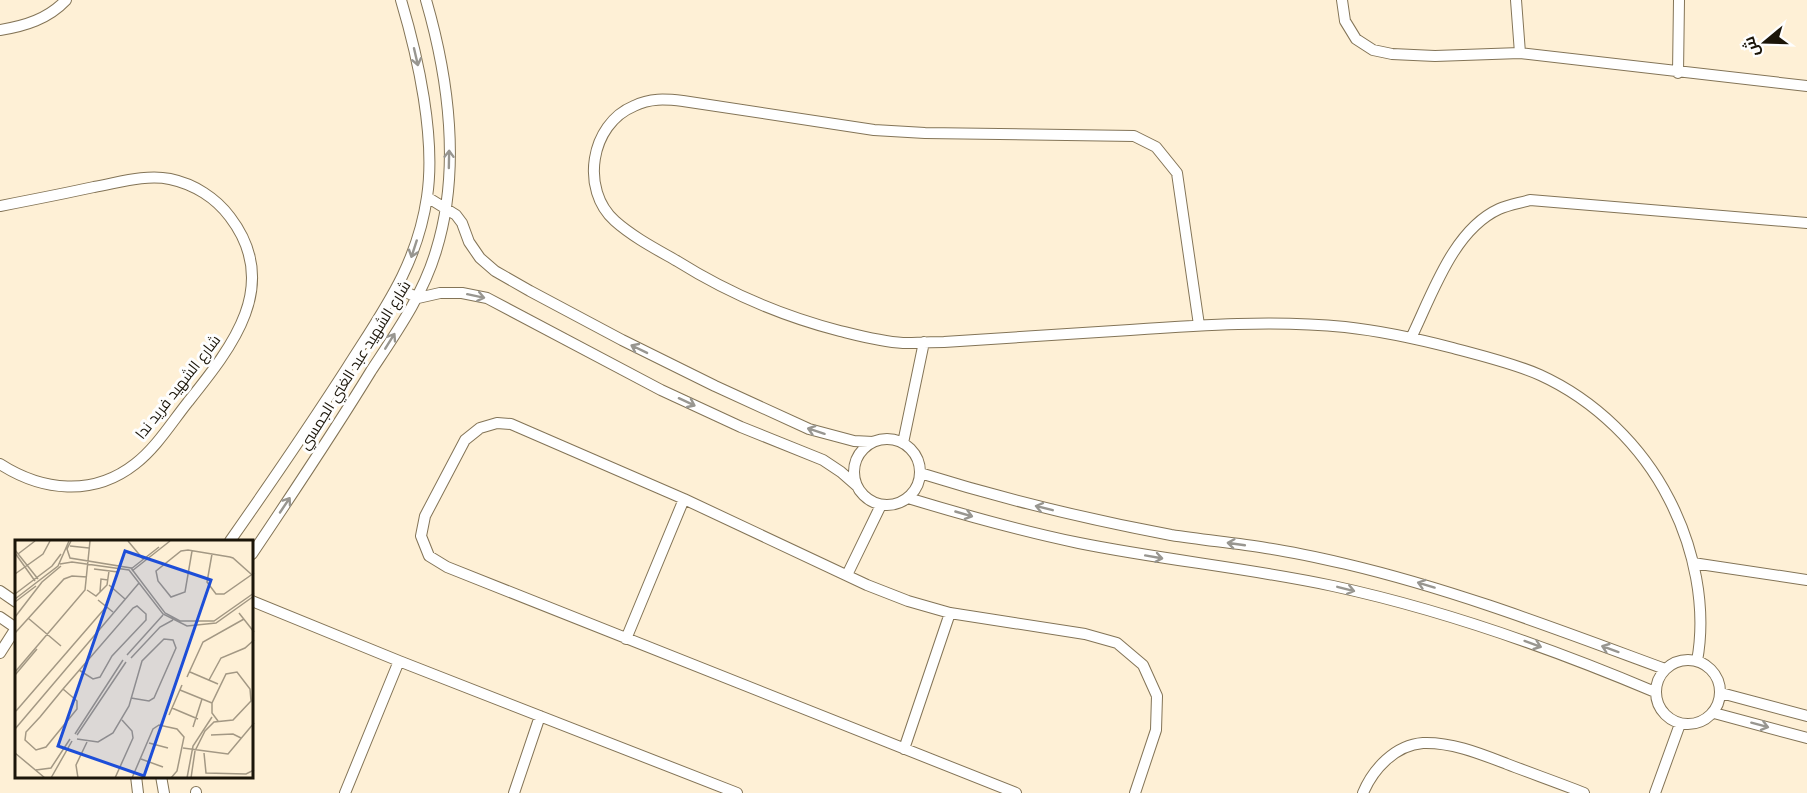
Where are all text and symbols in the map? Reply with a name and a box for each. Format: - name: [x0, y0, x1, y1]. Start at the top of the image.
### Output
- north arrow: [1735, 12, 1795, 72]
- text: ش: [1739, 34, 1765, 60]
- one-way arrow: [411, 46, 422, 66]
- one-way arrow: [443, 150, 455, 170]
- one-way arrow: [408, 239, 419, 258]
- street label: شارع الشهيد عبد الغني الجمسي: [295, 277, 417, 454]
- one-way arrow: [466, 290, 485, 302]
- street label: شارع الشهيد فريد ندا: [132, 331, 226, 444]
- one-way arrow: [384, 333, 397, 350]
- one-way arrow: [630, 342, 648, 354]
- one-way arrow: [678, 397, 696, 408]
- one-way arrow: [807, 424, 826, 435]
- one-way arrow: [278, 497, 291, 514]
- one-way arrow: [1035, 502, 1054, 514]
- one-way arrow: [954, 509, 973, 520]
- one-way arrow: [1226, 538, 1246, 549]
- inset map: [15, 540, 254, 778]
- one-way arrow: [1144, 551, 1163, 562]
- one-way arrow: [1417, 579, 1436, 590]
- one-way arrow: [1336, 584, 1355, 596]
- one-way arrow: [1523, 639, 1542, 650]
- one-way arrow: [1601, 642, 1620, 653]
- one-way arrow: [1750, 720, 1769, 732]

